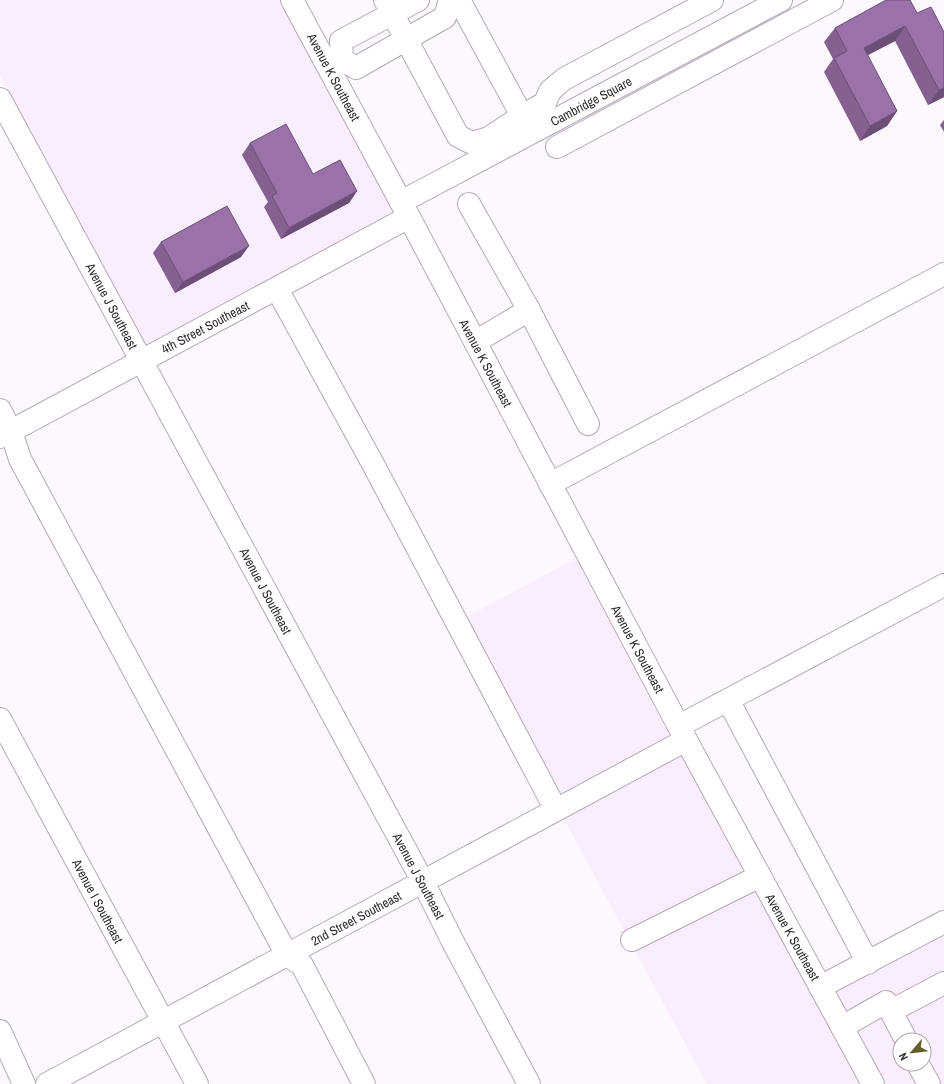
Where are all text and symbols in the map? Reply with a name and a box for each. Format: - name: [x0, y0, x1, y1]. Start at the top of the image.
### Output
- street label: Avenue K Southeast: [303, 30, 364, 124]
- street label: Cambridge Square: [547, 73, 635, 130]
- street label: Avenue J Southeast: [81, 259, 141, 352]
- street label: 4th Street Southeast: [158, 297, 252, 358]
- street label: Avenue K Southeast: [455, 316, 516, 410]
- street label: Avenue J Southeast: [235, 544, 295, 637]
- street label: Avenue K Southeast: [607, 602, 668, 696]
- street label: Avenue J Southeast: [388, 829, 448, 922]
- street label: Avenue I Southeast: [68, 855, 127, 946]
- street label: 2nd Street Southeast: [308, 887, 404, 949]
- street label: Avenue K Southeast: [761, 890, 824, 984]
- north arrow: [892, 1032, 932, 1072]
- text: N: [895, 1051, 911, 1063]

